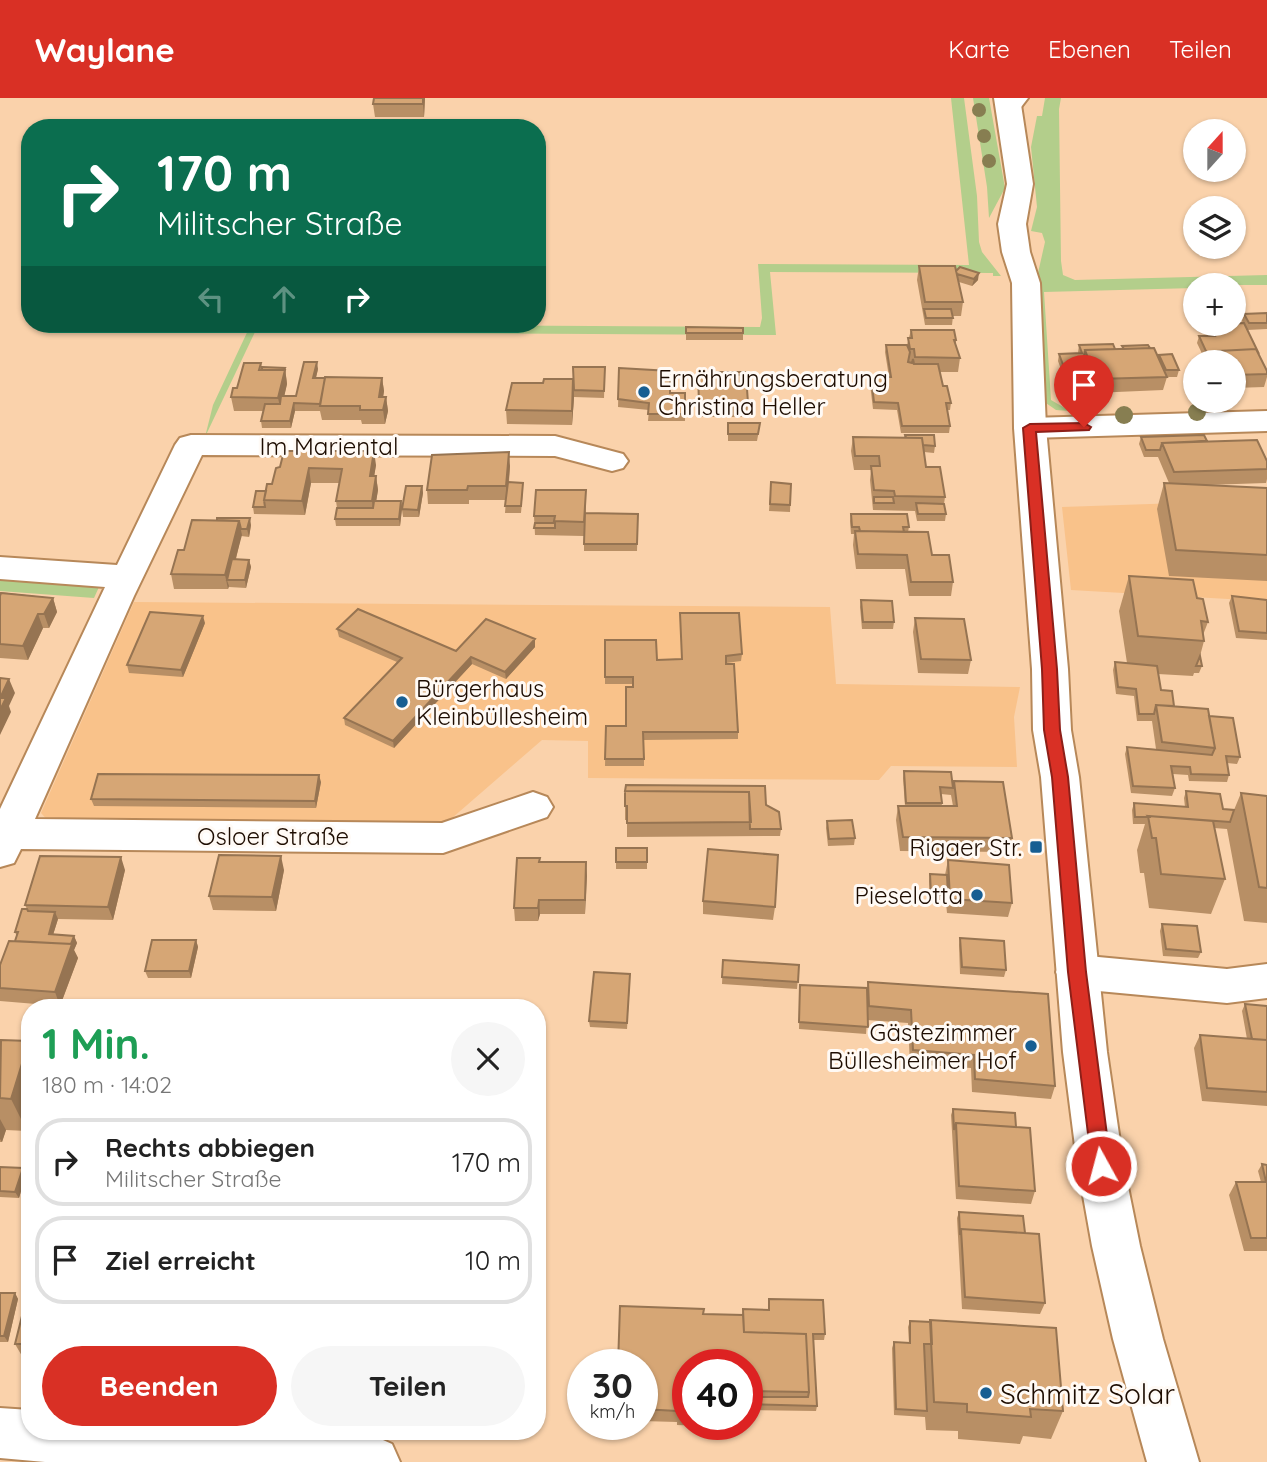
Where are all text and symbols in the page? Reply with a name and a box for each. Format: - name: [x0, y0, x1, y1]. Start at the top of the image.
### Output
- text: Waylane: [35, 29, 175, 70]
- text: Karte: [948, 34, 1010, 64]
- text: Ebenen: [1048, 34, 1131, 64]
- text: Teilen: [1169, 34, 1232, 64]
- north arrow: [1183, 119, 1246, 182]
- map controls: [1183, 119, 1246, 413]
- text: 170 m: [157, 142, 292, 203]
- icon: right: [42, 147, 133, 238]
- button: layers: [1183, 196, 1246, 259]
- text: Militscher Straße: [157, 203, 403, 243]
- button: +: [1183, 273, 1246, 336]
- icon: left: [192, 280, 230, 318]
- icon: ahead: [265, 280, 303, 318]
- icon: right: [338, 280, 376, 318]
- button: −: [1183, 350, 1246, 413]
- pin: [1054, 355, 1114, 427]
- place label: Ernährungsberatung Christina Heller: [658, 363, 888, 421]
- icon: arrive: [1065, 366, 1103, 404]
- marker: Ernährungsberatung Christina Heller: [636, 384, 652, 400]
- street label: Im Mariental: [260, 431, 398, 461]
- place label: Bürgerhaus Kleinbüllesheim: [416, 673, 588, 731]
- marker: Bürgerhaus Kleinbüllesheim: [394, 694, 410, 710]
- street label: Osloer Straße: [197, 821, 349, 851]
- place label: Rigaer Str.: [909, 832, 1022, 862]
- marker: Rigaer Str.: [1028, 839, 1044, 855]
- place label: Pieselotta: [855, 880, 963, 910]
- marker: Pieselotta: [969, 887, 985, 903]
- text: 1 Min.: [42, 1017, 150, 1070]
- place label: Gästezimmer Büllesheimer Hof: [828, 1017, 1017, 1075]
- button: close: [451, 1022, 525, 1096]
- marker: Gästezimmer Büllesheimer Hof: [1023, 1038, 1039, 1054]
- text: 180 m · 14:02: [42, 1070, 172, 1099]
- position arrow: [1064, 1129, 1138, 1203]
- text: Rechts abbiegen: [105, 1131, 315, 1164]
- icon: right: [46, 1143, 84, 1181]
- text: 170 m: [452, 1146, 521, 1179]
- text: Militscher Straße: [105, 1164, 281, 1193]
- icon: arrive: [46, 1241, 84, 1279]
- text: Ziel erreicht: [105, 1244, 256, 1277]
- text: 10 m: [465, 1244, 521, 1277]
- button: Beenden: [42, 1346, 277, 1426]
- button: Teilen: [291, 1346, 525, 1426]
- speed limit sign: 40: [672, 1349, 763, 1440]
- text: 30: [592, 1363, 633, 1407]
- place label: Schmitz Solar: [1000, 1376, 1175, 1411]
- marker: Schmitz Solar: [978, 1385, 994, 1401]
- text: km/h: [590, 1400, 635, 1423]

